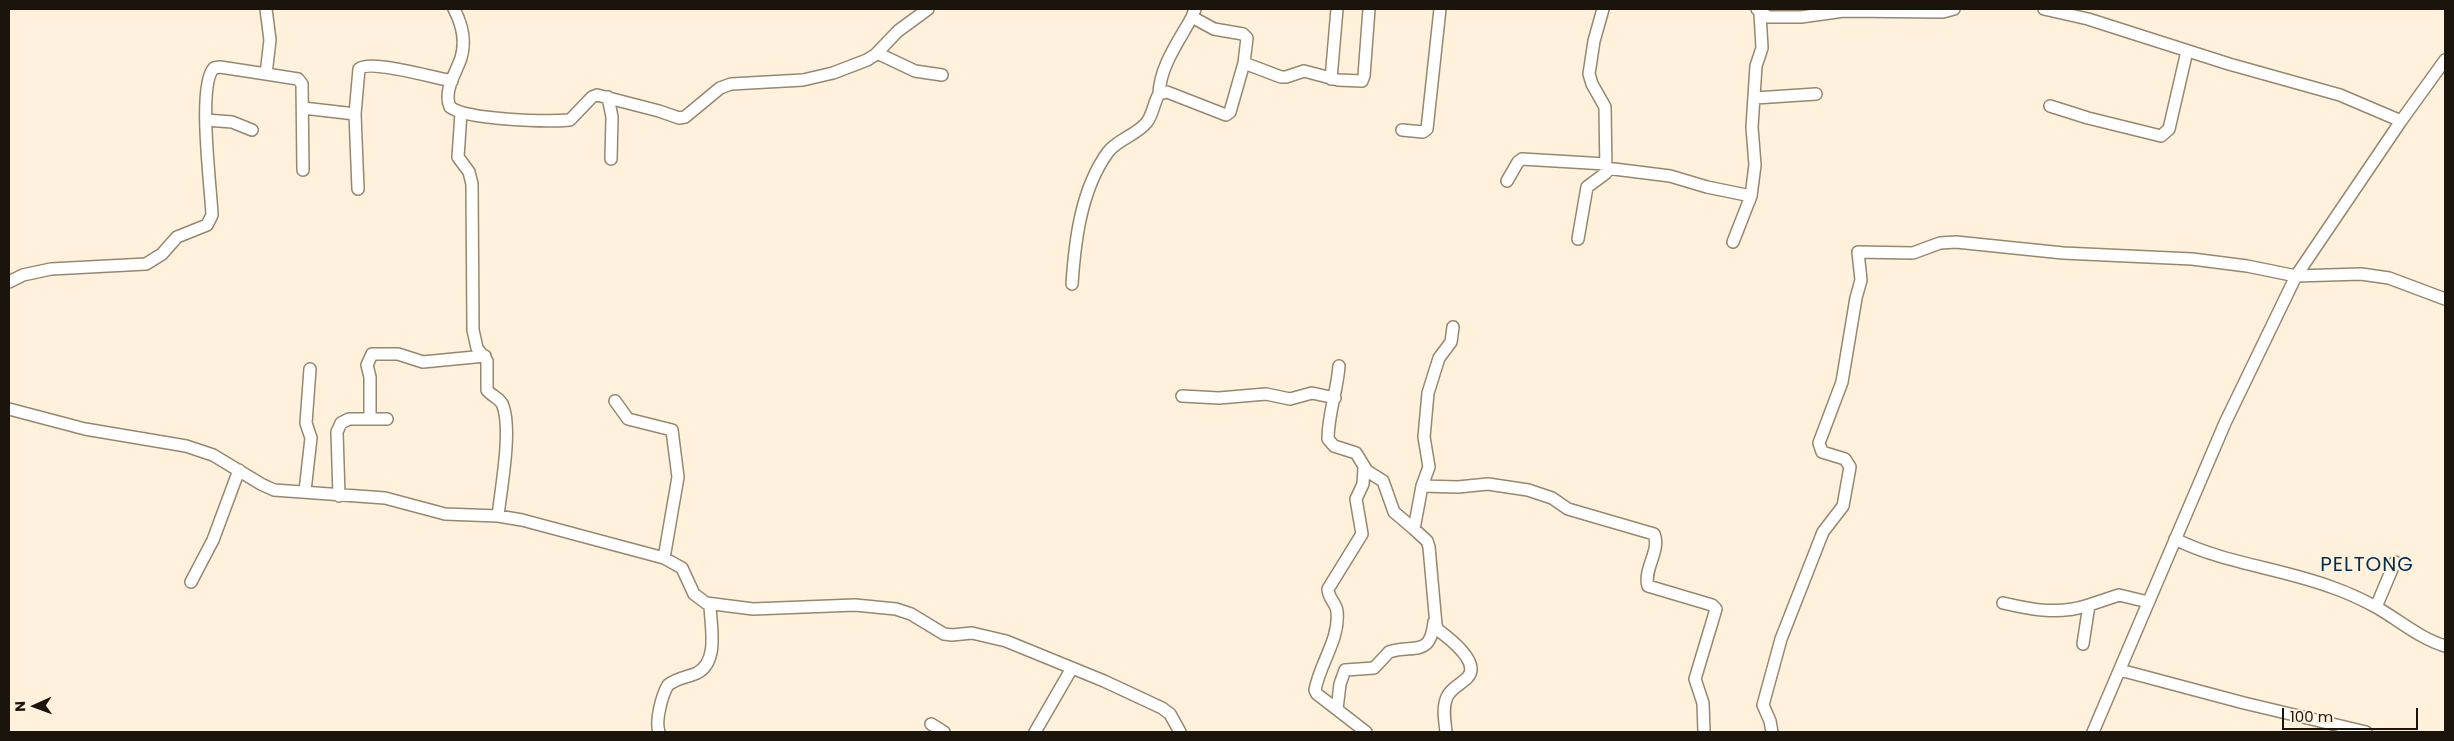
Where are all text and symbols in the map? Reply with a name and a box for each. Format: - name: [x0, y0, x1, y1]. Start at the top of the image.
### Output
- district label: PELTONG: [2319, 554, 2415, 578]
- north arrow: [10, 681, 60, 731]
- scale bar: [2284, 698, 2420, 730]
- text: N: [10, 701, 30, 712]
- text: 100 m: [2290, 706, 2333, 727]

